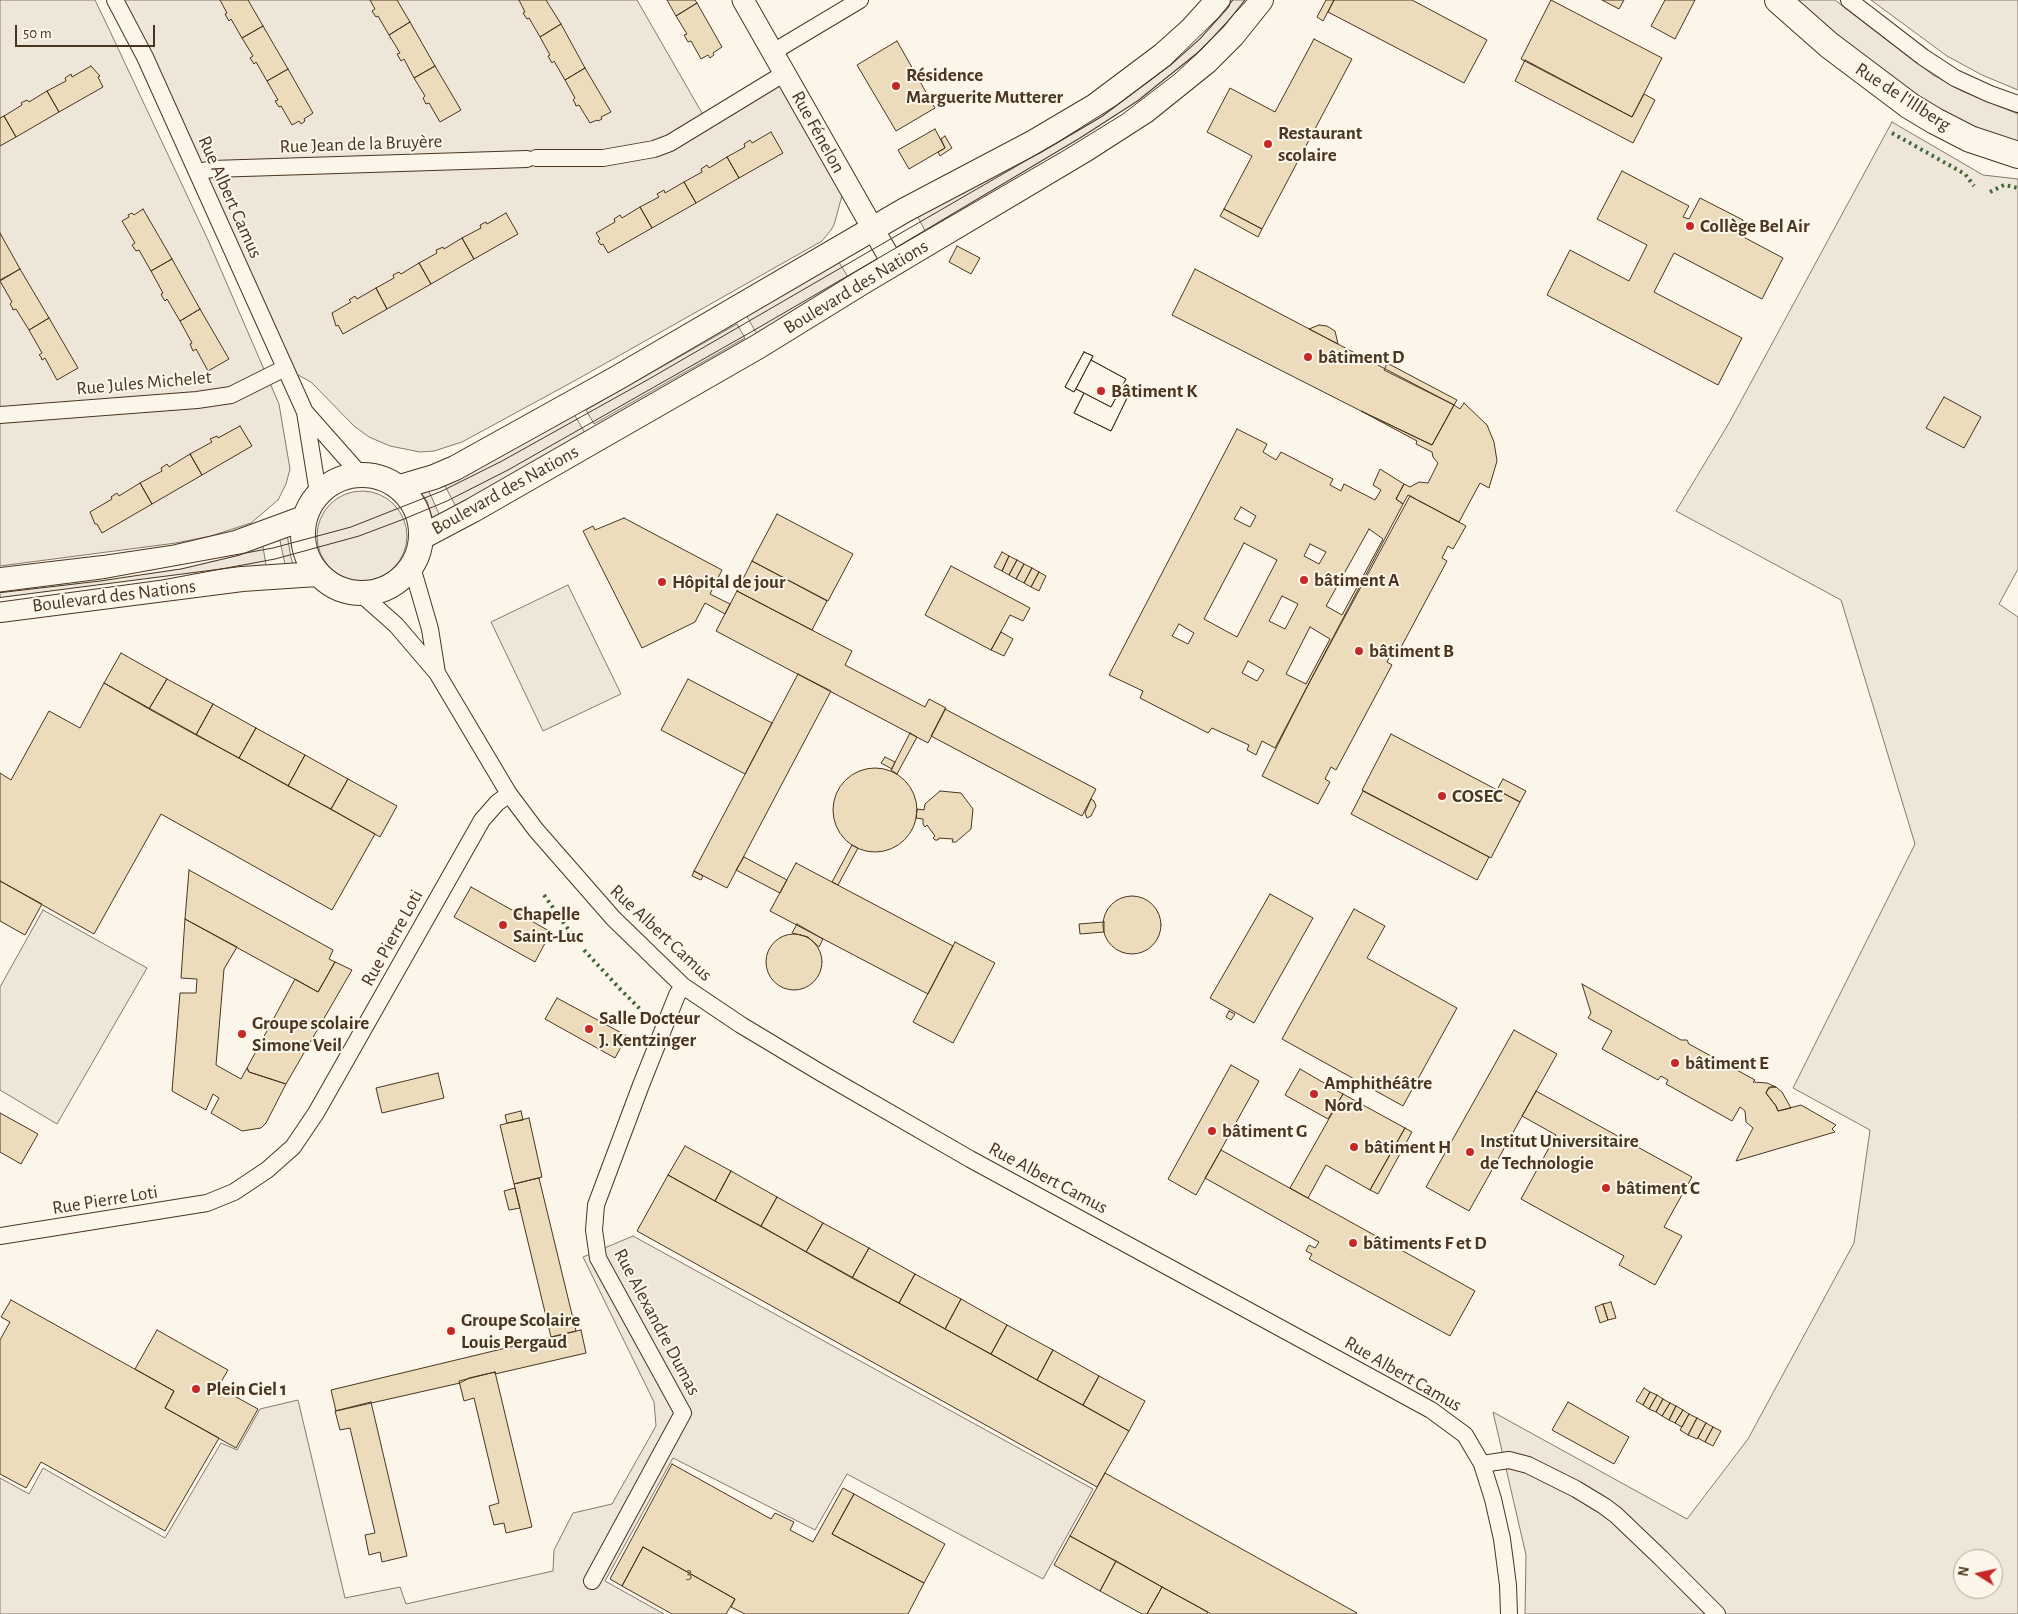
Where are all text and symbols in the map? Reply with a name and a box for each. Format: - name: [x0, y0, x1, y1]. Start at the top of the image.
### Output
- scale bar: [18, 15, 158, 47]
- text: 50 m: [23, 26, 52, 41]
- street label: Rue de l'Illberg: [1851, 58, 1955, 136]
- place label: Résidence Marguerite Mutterer: [906, 64, 1063, 108]
- marker: Résidence Marguerite Mutterer: [890, 80, 902, 92]
- street label: Rue Fénelon: [786, 87, 850, 177]
- place label: Restaurant scolaire: [1278, 122, 1362, 166]
- street label: Rue Jean de la Bruyère: [279, 130, 443, 158]
- street label: Rue Albert Camus: [193, 132, 267, 262]
- marker: Restaurant scolaire: [1262, 138, 1274, 150]
- place label: Collège Bel Air: [1700, 215, 1810, 237]
- marker: Collège Bel Air: [1684, 220, 1696, 232]
- street label: Boulevard des Nations: [780, 235, 932, 339]
- place label: bâtiment D: [1318, 346, 1405, 368]
- marker: bâtiment D: [1302, 351, 1314, 363]
- street label: Rue Jules Michelet: [75, 366, 213, 400]
- place label: Bâtiment K: [1111, 380, 1197, 402]
- marker: Bâtiment K: [1095, 385, 1107, 397]
- street label: Boulevard des Nations: [427, 440, 583, 540]
- place label: bâtiment A: [1314, 569, 1399, 591]
- place label: Hôpital de jour: [672, 571, 786, 593]
- marker: bâtiment A: [1298, 574, 1310, 586]
- street label: Boulevard des Nations: [31, 575, 197, 617]
- marker: Hôpital de jour: [656, 576, 668, 588]
- place label: bâtiment B: [1369, 640, 1454, 662]
- marker: bâtiment B: [1353, 645, 1365, 657]
- place label: COSEC: [1452, 785, 1503, 807]
- marker: COSEC: [1436, 790, 1448, 802]
- street label: Rue Albert Camus: [605, 880, 717, 986]
- street label: Rue Pierre Loti: [356, 886, 428, 990]
- place label: Chapelle Saint-Luc: [513, 903, 583, 947]
- marker: Chapelle Saint-Luc: [497, 919, 509, 931]
- place label: Salle Docteur J. Kentzinger: [599, 1007, 700, 1051]
- place label: Groupe scolaire Simone Veil: [252, 1012, 369, 1056]
- marker: Salle Docteur J. Kentzinger: [583, 1023, 595, 1035]
- marker: Groupe scolaire Simone Veil: [236, 1028, 248, 1040]
- place label: bâtiment E: [1685, 1052, 1769, 1074]
- marker: bâtiment E: [1669, 1057, 1681, 1069]
- place label: Amphithéâtre Nord: [1324, 1072, 1432, 1116]
- marker: Amphithéâtre Nord: [1308, 1088, 1320, 1100]
- place label: bâtiment G: [1222, 1120, 1307, 1142]
- marker: bâtiment G: [1206, 1125, 1218, 1137]
- place label: Institut Universitaire de Technologie: [1480, 1130, 1639, 1174]
- place label: bâtiment H: [1364, 1136, 1451, 1158]
- street label: Rue Albert Camus: [985, 1137, 1111, 1219]
- marker: bâtiment H: [1348, 1141, 1360, 1153]
- marker: Institut Universitaire de Technologie: [1464, 1146, 1476, 1158]
- place label: bâtiment C: [1616, 1177, 1700, 1199]
- street label: Rue Pierre Loti: [51, 1180, 159, 1220]
- marker: bâtiment C: [1600, 1182, 1612, 1194]
- place label: bâtiments F et D: [1363, 1232, 1487, 1254]
- marker: bâtiments F et D: [1347, 1237, 1359, 1249]
- street label: Rue Alexandre Dumas: [609, 1245, 705, 1399]
- place label: Groupe Scolaire Louis Pergaud: [461, 1309, 580, 1353]
- marker: Groupe Scolaire Louis Pergaud: [445, 1325, 457, 1337]
- street label: Rue Albert Camus: [1340, 1331, 1466, 1417]
- place label: Plein Ciel 1: [206, 1378, 287, 1400]
- marker: Plein Ciel 1: [190, 1383, 202, 1395]
- north arrow: [1953, 1549, 2003, 1599]
- house number: 3: [686, 1563, 692, 1583]
- text: N: [1956, 1566, 1972, 1578]

